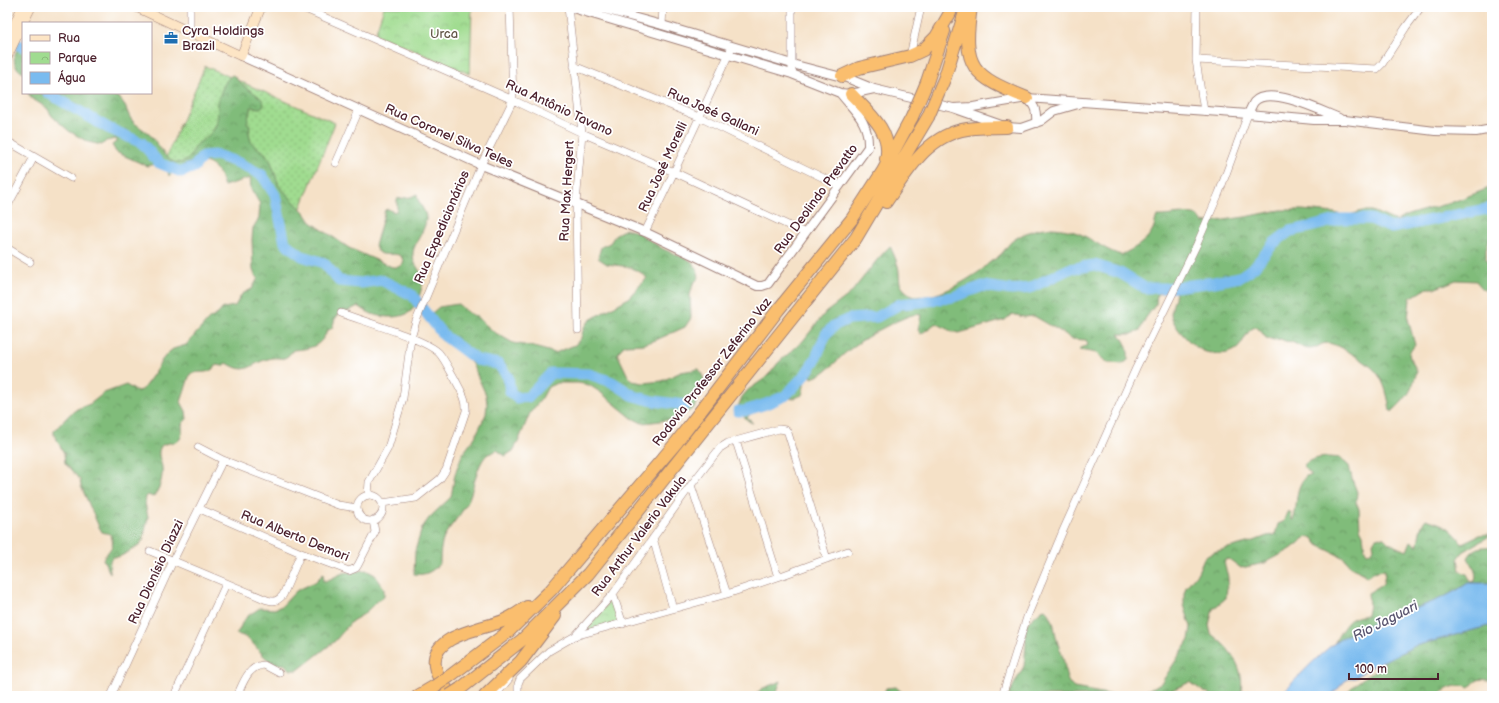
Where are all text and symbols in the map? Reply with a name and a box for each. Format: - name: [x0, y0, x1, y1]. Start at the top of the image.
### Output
- legend: [22, 22, 152, 94]
- place label: Cyra Holdings Brazil: [182, 23, 264, 54]
- park label: Urca: [430, 26, 458, 42]
- office icon: Cyra Holdings Brazil: [163, 30, 179, 46]
- text: Rua: [58, 31, 80, 46]
- text: Parque: [58, 51, 97, 66]
- text: Água: [58, 69, 86, 86]
- street label: Rua Antônio Tavano: [503, 76, 615, 140]
- street label: Rua José Gallani: [665, 85, 761, 139]
- street label: Rua Coronel Silva Teles: [382, 101, 516, 172]
- street label: Rua José Morelli: [635, 119, 691, 215]
- street label: Rua Max Hergert: [556, 140, 578, 242]
- street label: Rua Deolindo Prevatto: [771, 141, 861, 257]
- street label: Rua Expedicionários: [411, 168, 473, 286]
- street label: Rodovia Professor Zeferino Vaz: [649, 294, 775, 450]
- street label: Rua Arthur Valerio Vakula: [588, 472, 690, 600]
- street label: Rua Alberto Demori: [238, 507, 352, 565]
- street label: Rua Dionísio Diazzi: [125, 517, 187, 627]
- water label: Rio Jaguari: [1349, 597, 1421, 645]
- scale bar: [1349, 655, 1438, 681]
- text: 100 m: [1355, 662, 1387, 677]

